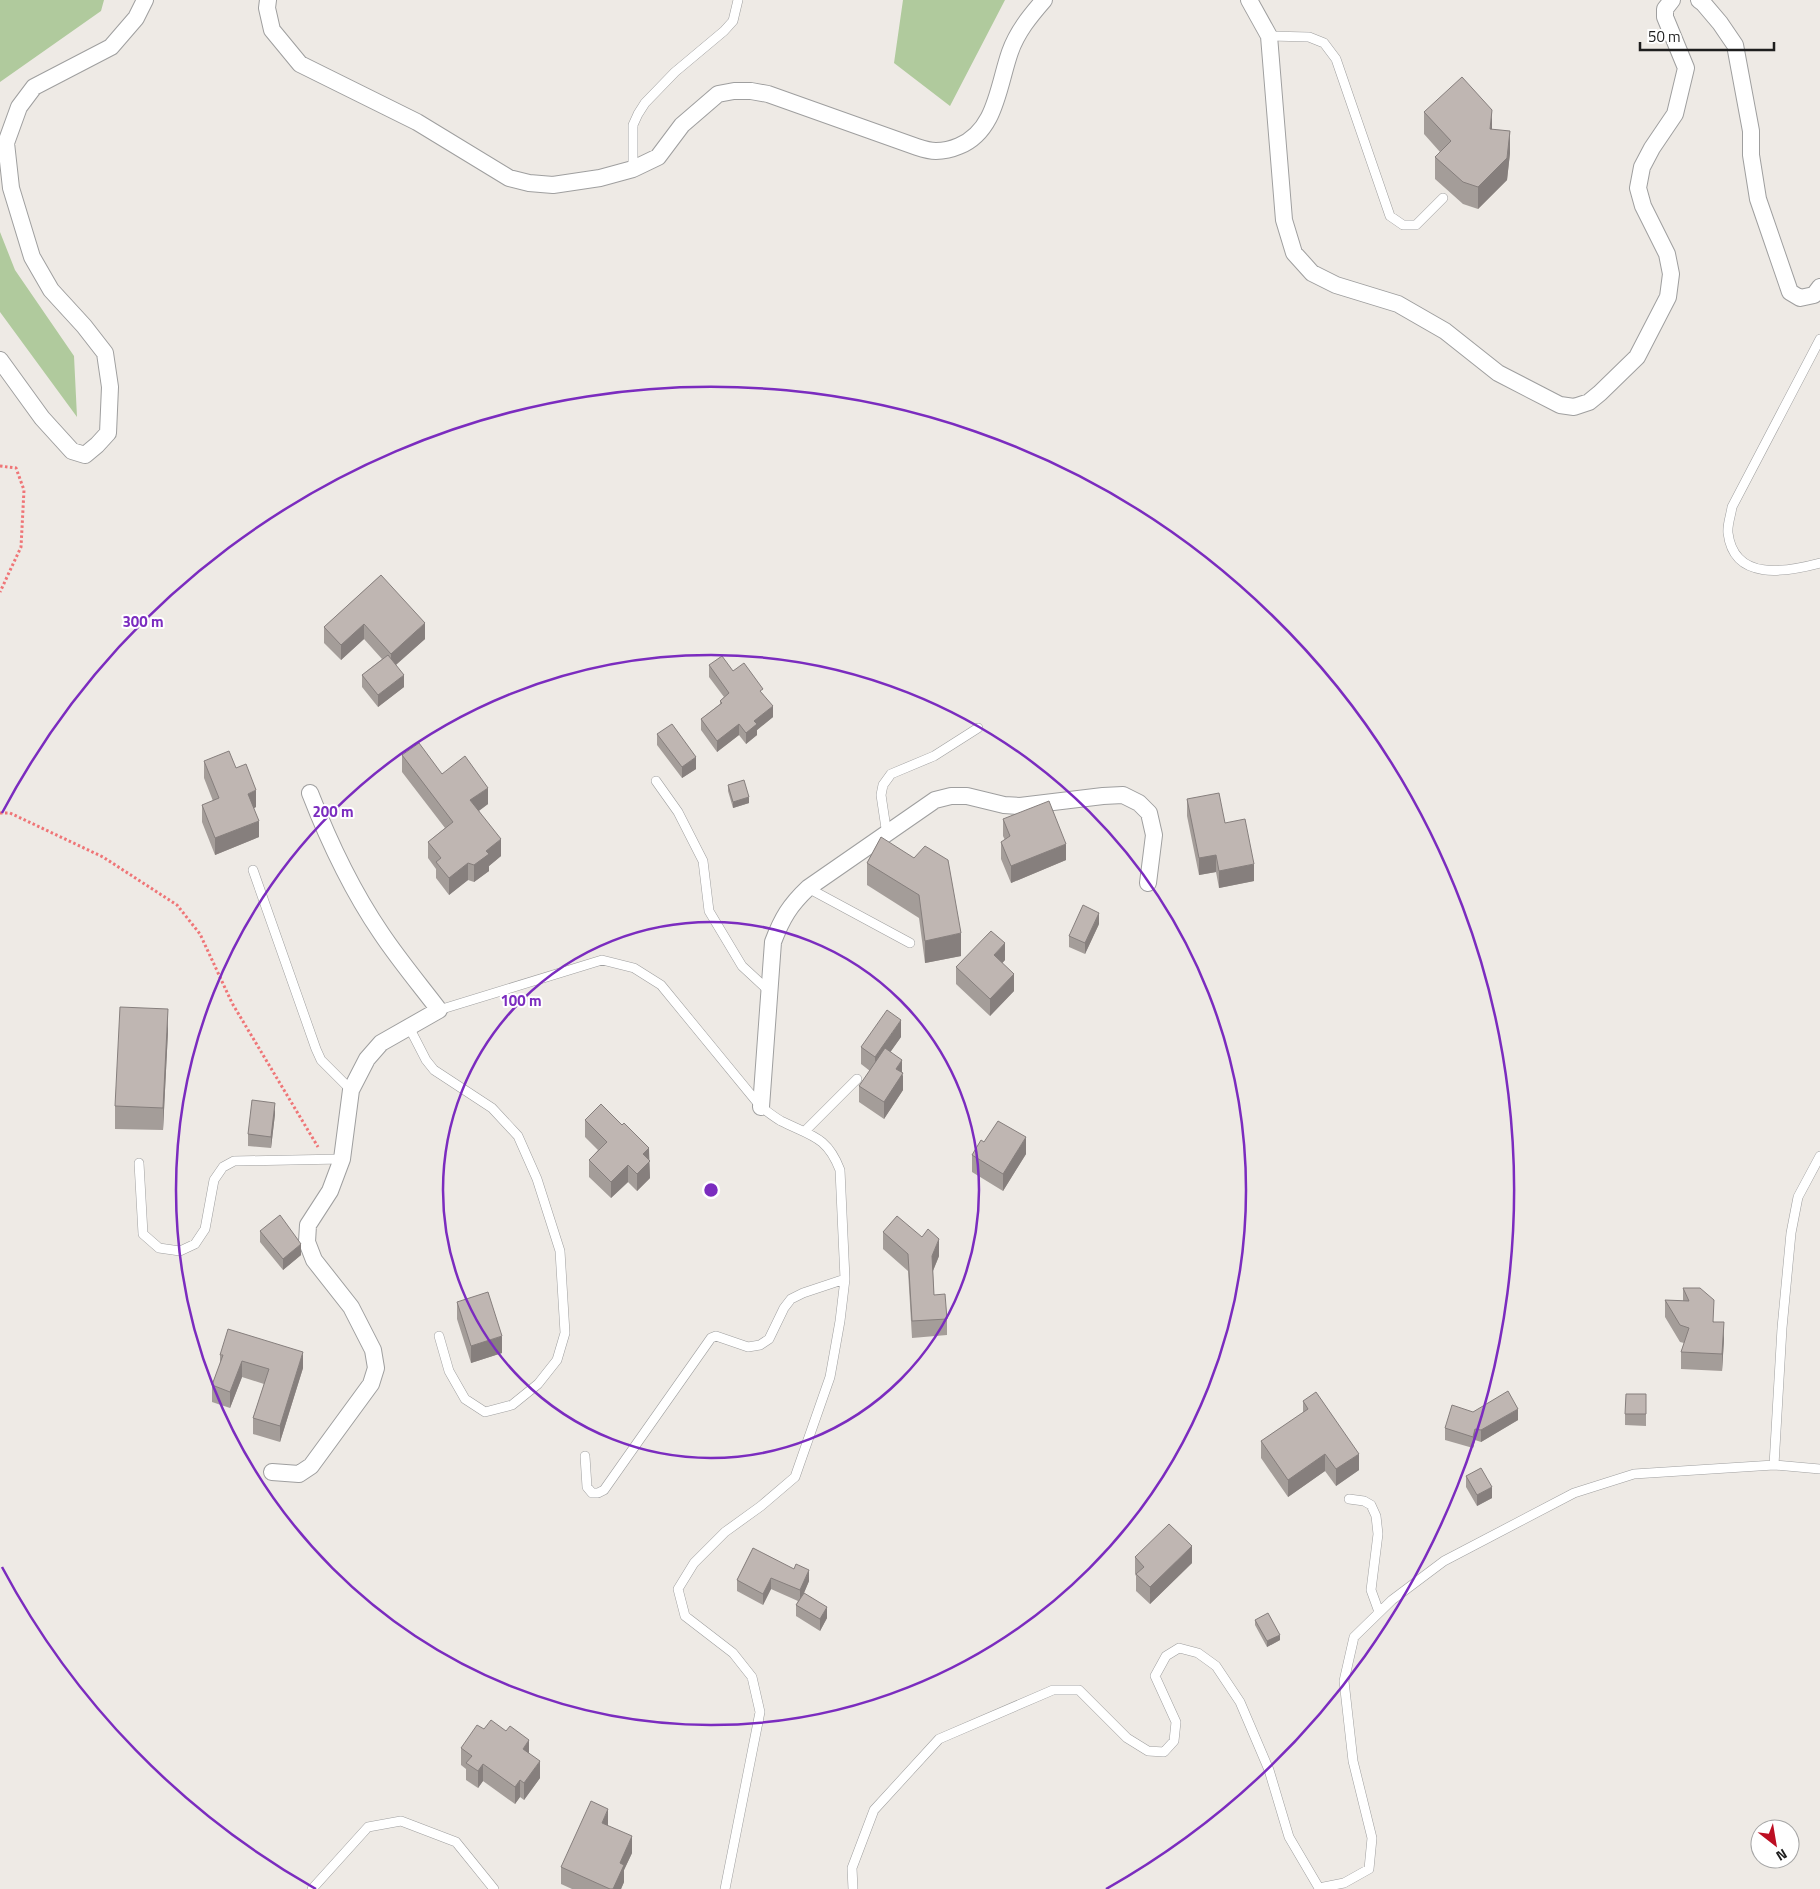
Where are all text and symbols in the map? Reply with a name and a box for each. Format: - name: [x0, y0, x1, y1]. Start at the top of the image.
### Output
- scale bar: [1640, 20, 1774, 52]
- text: 50 m: [1648, 25, 1681, 48]
- text: 300 m: [122, 610, 164, 633]
- text: 200 m: [312, 800, 354, 823]
- text: 100 m: [500, 989, 542, 1012]
- centre of rings: [702, 1181, 720, 1199]
- north arrow: [1750, 1819, 1800, 1869]
- text: N: [1772, 1844, 1792, 1867]

